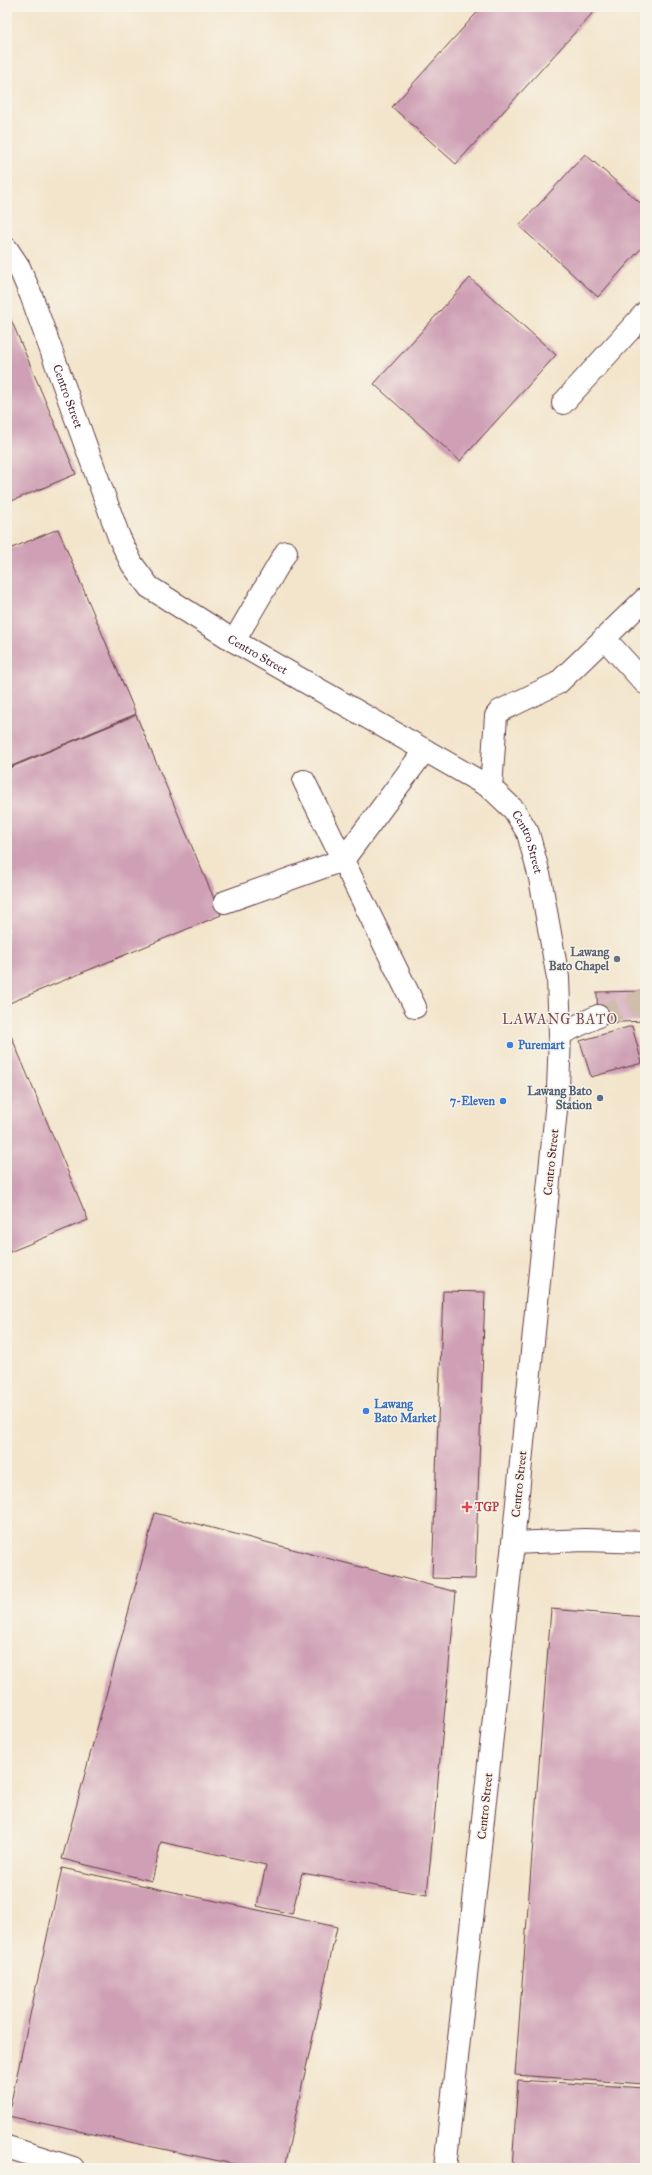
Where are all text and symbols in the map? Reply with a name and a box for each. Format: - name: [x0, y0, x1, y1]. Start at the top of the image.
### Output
- street label: Centro Street: [50, 363, 86, 431]
- street label: Centro Street: [225, 632, 291, 678]
- street label: Centro Street: [509, 808, 546, 876]
- place label: Lawang Bato Chapel: [549, 945, 610, 974]
- marker: Lawang Bato Chapel: [612, 954, 622, 964]
- district label: LAWANG BATO: [502, 1011, 618, 1028]
- place label: Puremart: [518, 1038, 565, 1052]
- marker: Puremart: [505, 1040, 515, 1050]
- place label: Lawang Bato Station: [527, 1084, 592, 1112]
- marker: Lawang Bato Station: [595, 1093, 605, 1103]
- place label: 7-Eleven: [450, 1094, 496, 1108]
- marker: 7-Eleven: [498, 1096, 508, 1106]
- street label: Centro Street: [541, 1127, 562, 1196]
- place label: Lawang Bato Market: [374, 1397, 437, 1425]
- marker: Lawang Bato Market: [361, 1406, 371, 1416]
- street label: Centro Street: [509, 1449, 530, 1518]
- place label: TGP: [474, 1500, 499, 1514]
- marker: TGP: [462, 1502, 472, 1512]
- street label: Centro Street: [475, 1771, 496, 1840]

